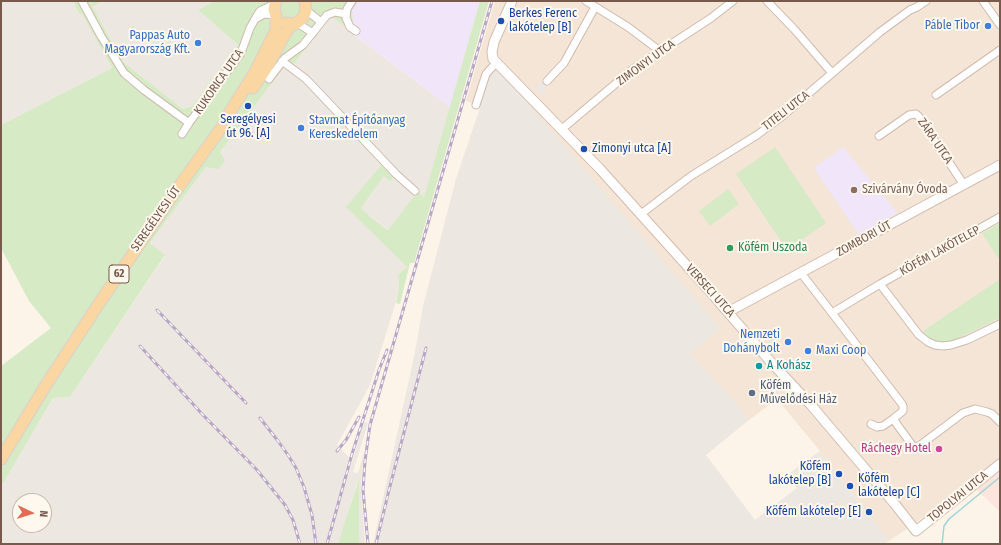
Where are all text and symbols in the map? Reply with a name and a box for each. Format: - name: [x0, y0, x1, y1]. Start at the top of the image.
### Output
- place label: Berkes Ferenc lakótelep [B]: [509, 7, 577, 35]
- marker: Berkes Ferenc lakótelep [B]: [496, 16, 506, 26]
- place label: Páble Tibor: [925, 19, 980, 33]
- marker: Páble Tibor: [983, 21, 993, 31]
- place label: Pappas Auto Magyarország Kft.: [105, 29, 190, 57]
- street label: ZIMONYI UTCA: [614, 37, 678, 89]
- marker: Pappas Auto Magyarország Kft.: [193, 38, 203, 48]
- street label: KUKORICA UTCA: [191, 47, 247, 117]
- street label: TITELI UTCA: [760, 88, 812, 134]
- marker: Seregélyesi út 96. [A]: [243, 101, 253, 111]
- place label: Seregélyesi út 96. [A]: [220, 113, 276, 141]
- place label: Stavmat Építőanyag Kereskedelem: [309, 114, 405, 142]
- street label: ZÁRA UTCA: [914, 115, 956, 167]
- marker: Stavmat Építőanyag Kereskedelem: [296, 123, 306, 133]
- place label: Zimonyi utca [A]: [592, 142, 671, 156]
- marker: Zimonyi utca [A]: [579, 144, 589, 154]
- place label: Szivárvány Óvoda: [862, 183, 948, 197]
- street label: SEREGÉLYESI ÚT: [128, 184, 184, 254]
- marker: Szivárvány Óvoda: [849, 185, 859, 195]
- street label: ZOMBORI ÚT: [834, 218, 894, 260]
- street label: KÖFÉM LAKÓTELEP: [897, 223, 983, 279]
- place label: Köfém Uszoda: [738, 241, 807, 255]
- marker: Köfém Uszoda: [725, 243, 735, 253]
- street label: VERSECI UTCA: [682, 262, 738, 320]
- road number: 62: [109, 265, 129, 283]
- place label: Nemzeti Dohánybolt: [723, 328, 780, 356]
- marker: Nemzeti Dohánybolt: [783, 337, 793, 347]
- place label: Maxi Coop: [816, 344, 866, 358]
- marker: Maxi Coop: [803, 346, 813, 356]
- place label: A Kohász: [767, 359, 811, 373]
- marker: A Kohász: [754, 361, 764, 371]
- place label: Köfém Művelődési Ház: [760, 379, 837, 407]
- marker: Köfém Művelődési Ház: [747, 388, 757, 398]
- place label: Ráchegy Hotel: [861, 442, 931, 456]
- marker: Ráchegy Hotel: [934, 444, 944, 454]
- place label: Köfém lakótelep [B]: [769, 460, 831, 488]
- street label: TOPOLYAI UTCA: [925, 468, 991, 526]
- marker: Köfém lakótelep [B]: [834, 469, 844, 479]
- place label: Köfém lakótelep [C]: [858, 472, 920, 500]
- marker: Köfém lakótelep [C]: [845, 481, 855, 491]
- north arrow: [12, 493, 52, 533]
- place label: Köfém lakótelep [E]: [766, 505, 861, 519]
- marker: Köfém lakótelep [E]: [864, 507, 874, 517]
- text: N: [37, 510, 50, 518]

